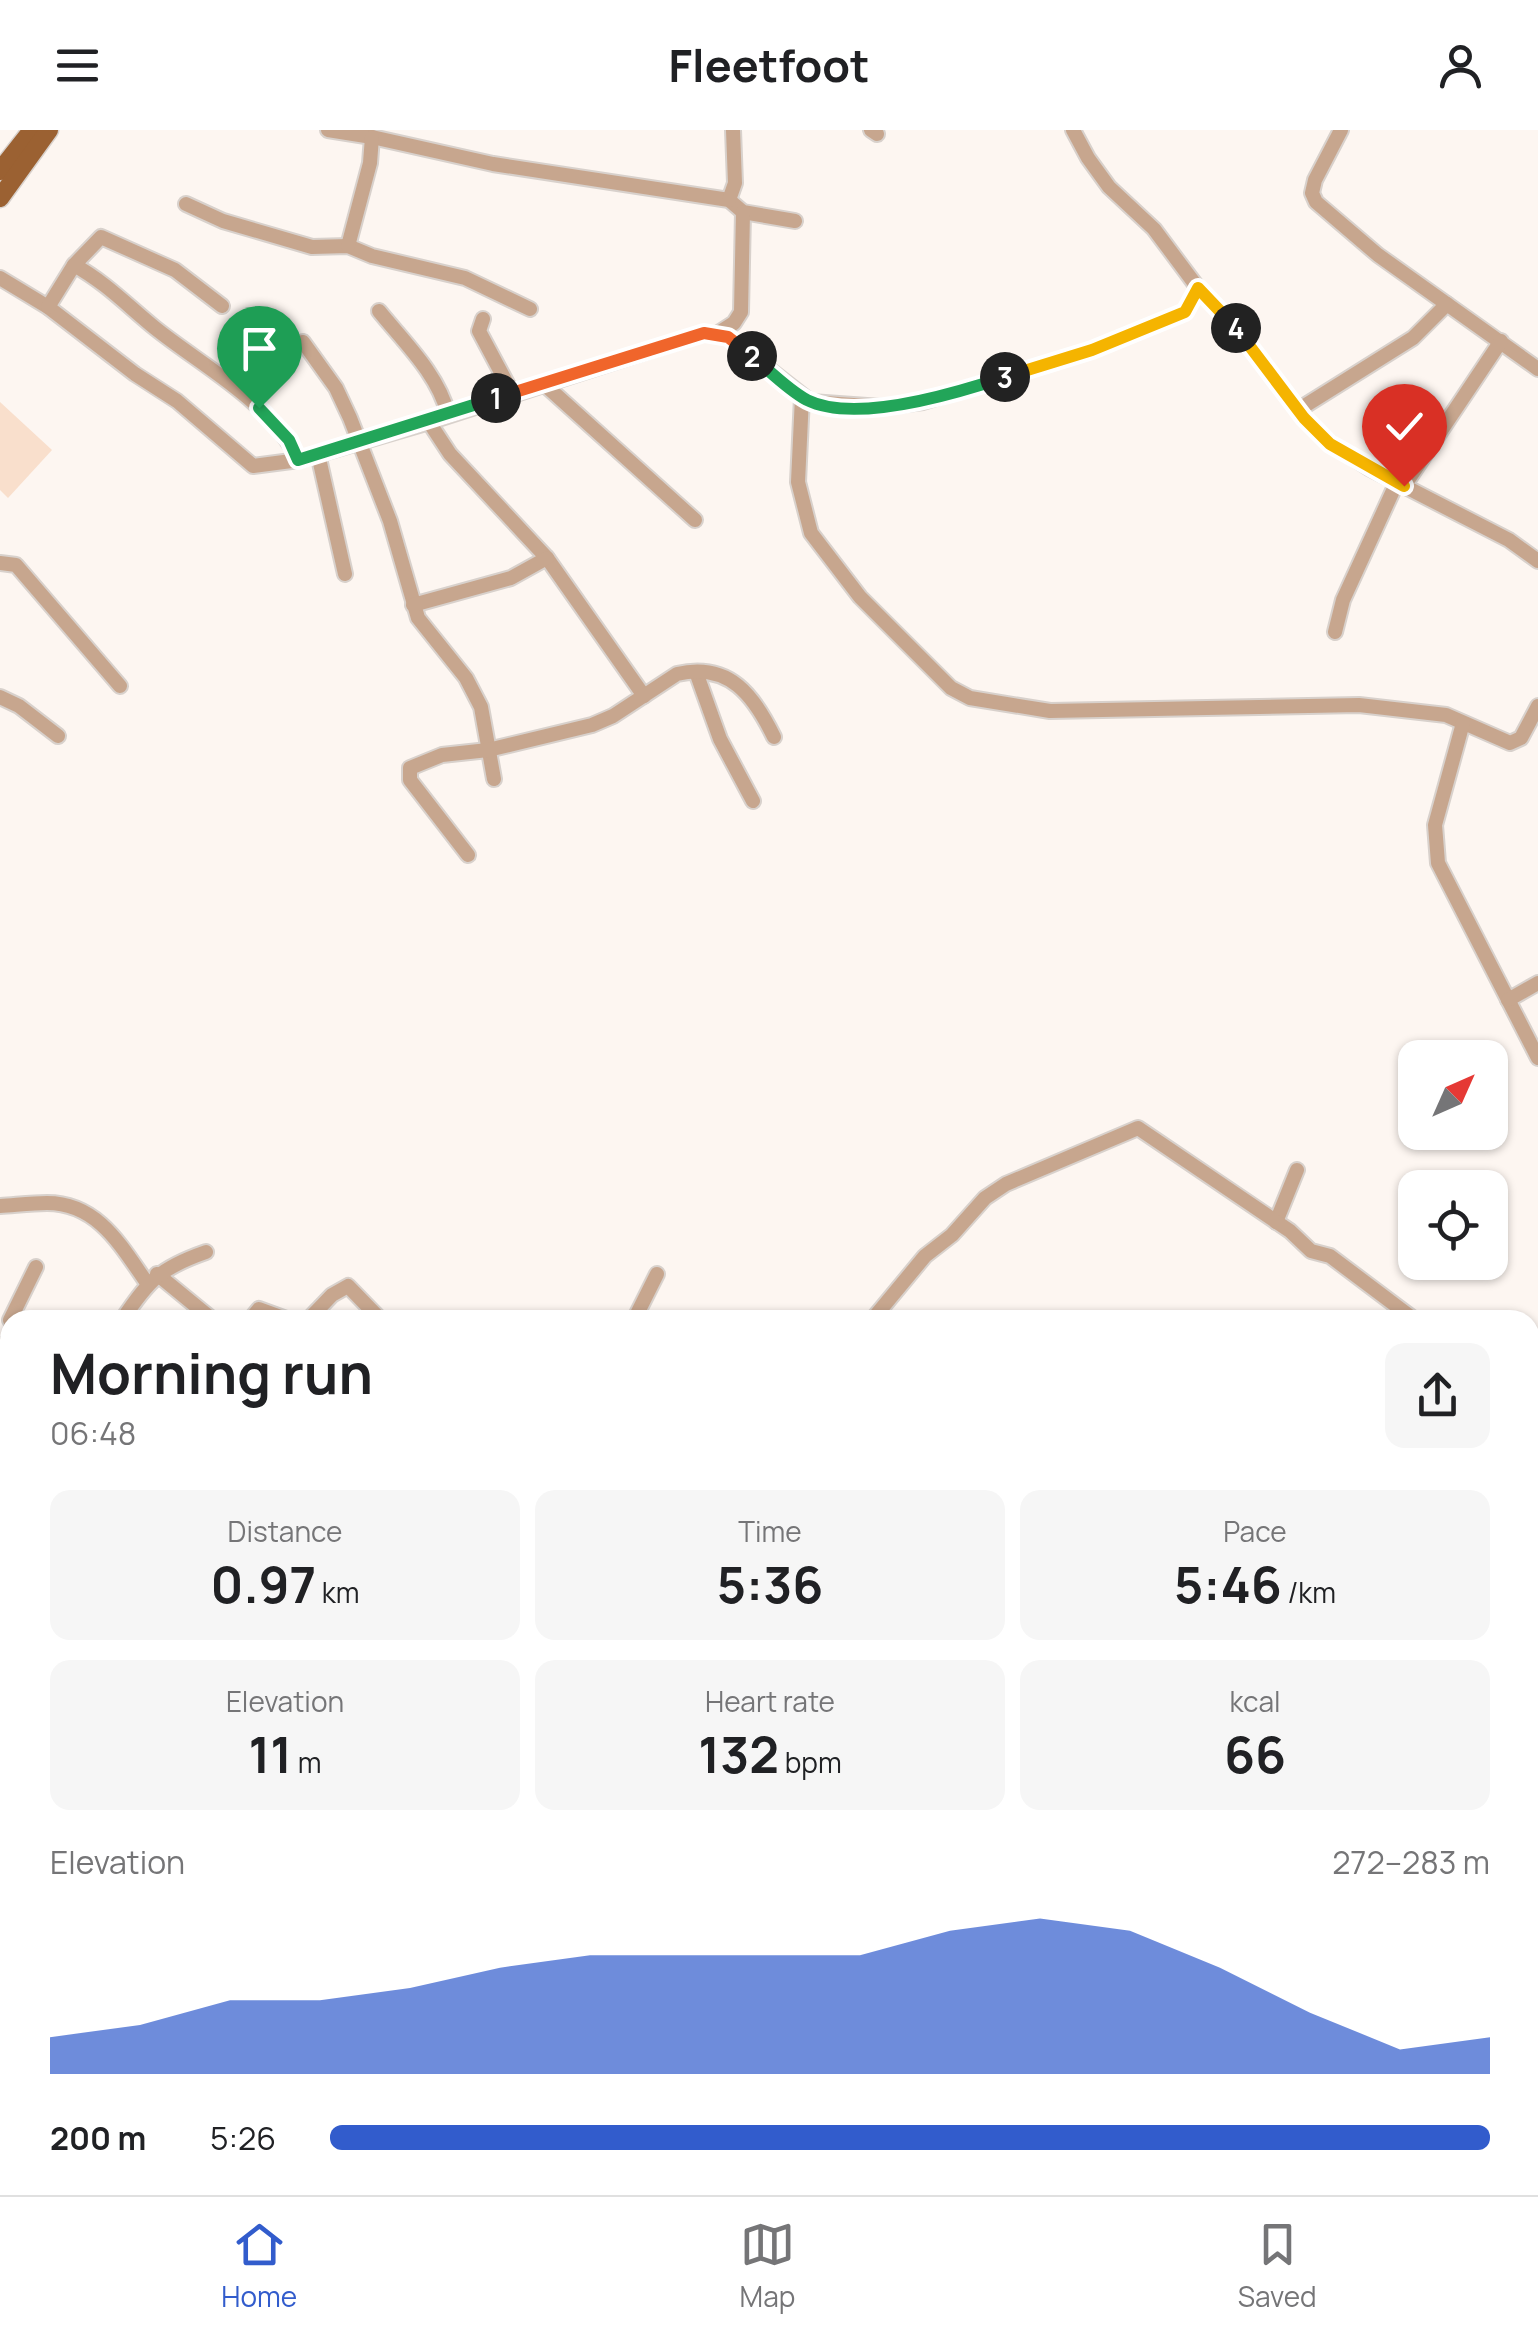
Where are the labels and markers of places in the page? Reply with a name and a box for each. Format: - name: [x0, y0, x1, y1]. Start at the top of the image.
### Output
- pin: 4: [1211, 303, 1261, 353]
- pin: [217, 306, 302, 409]
- pin: 2: [727, 331, 777, 381]
- pin: 3: [980, 352, 1030, 402]
- pin: 1: [471, 373, 521, 423]
- pin: [1362, 384, 1447, 487]

